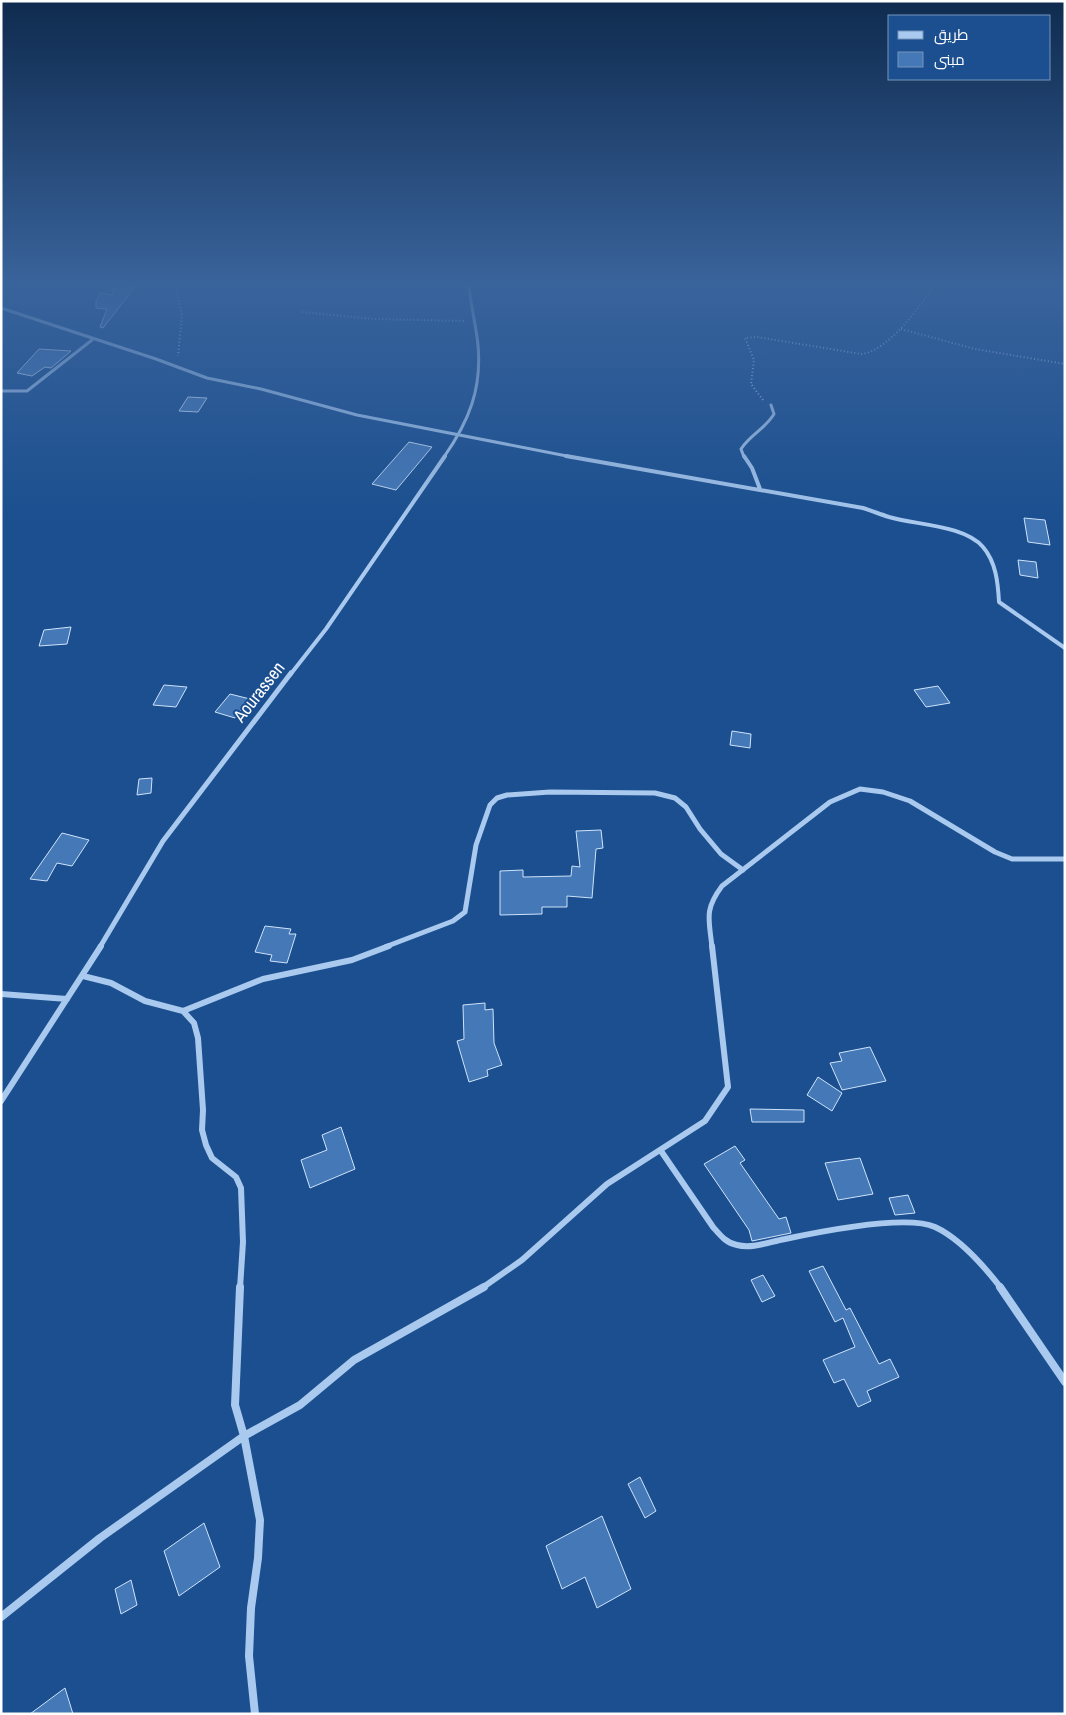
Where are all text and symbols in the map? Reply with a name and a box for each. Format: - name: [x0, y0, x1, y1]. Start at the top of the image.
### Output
- legend: [888, 15, 1051, 80]
- text: طريق: [934, 24, 968, 45]
- text: مبنى: [934, 49, 965, 70]
- street label: Aourassen: [226, 656, 290, 728]

